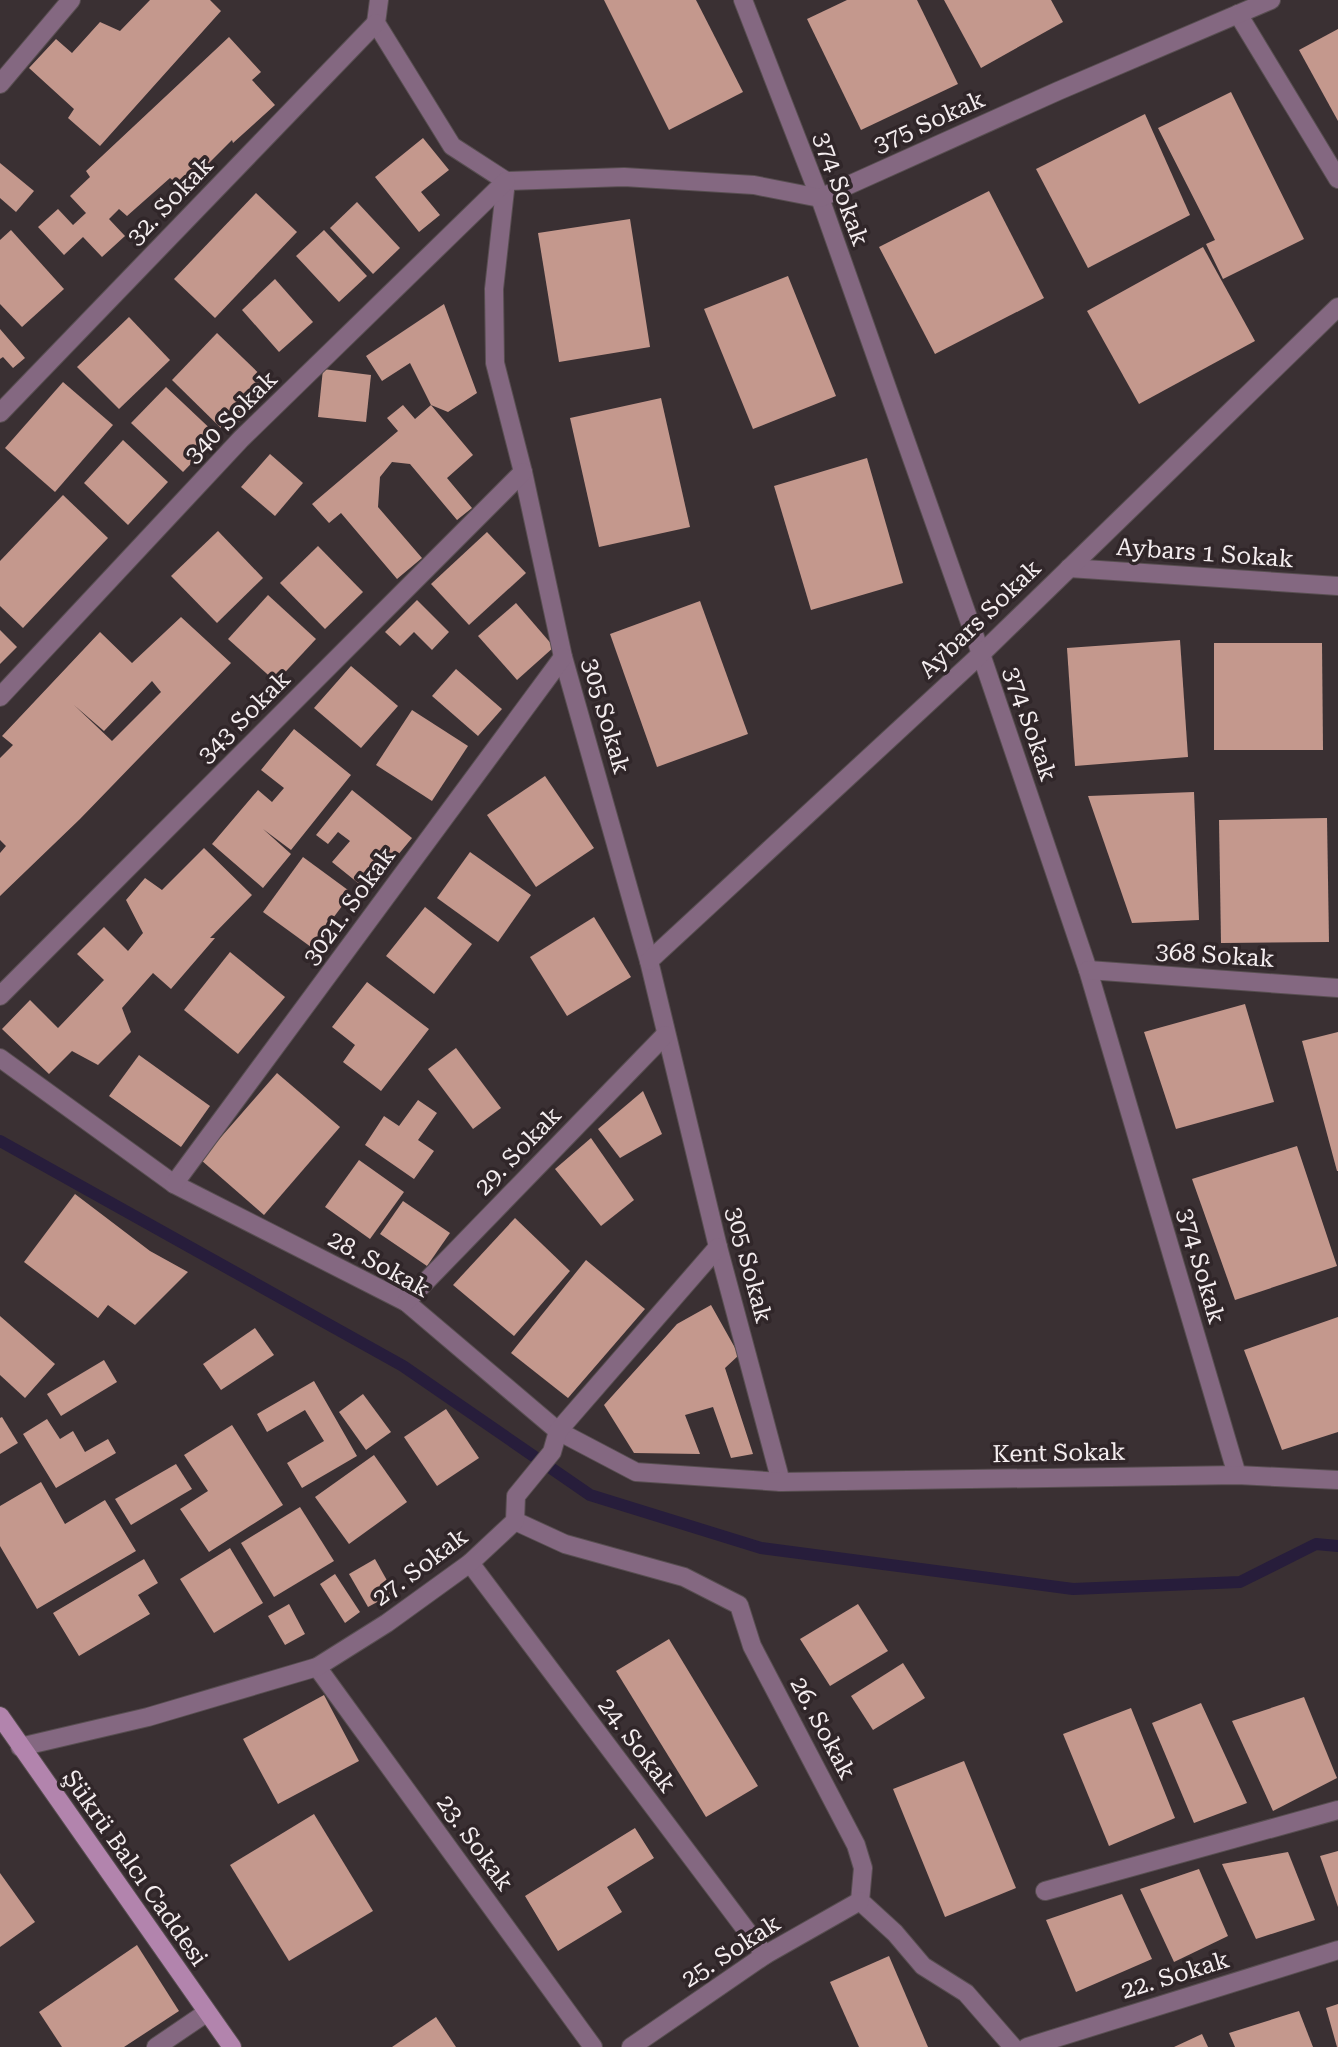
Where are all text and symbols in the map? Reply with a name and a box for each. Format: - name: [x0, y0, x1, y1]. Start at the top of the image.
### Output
- street label: 375 Sokak: [869, 85, 989, 159]
- street label: 374 Sokak: [807, 128, 875, 250]
- street label: 32. Sokak: [121, 151, 219, 251]
- street label: 340 Sokak: [179, 365, 283, 469]
- street label: Aybars 1 Sokak: [1115, 533, 1295, 573]
- street label: Aybars Sokak: [913, 554, 1047, 684]
- street label: 305 Sokak: [576, 655, 636, 777]
- street label: 374 Sokak: [997, 663, 1063, 785]
- street label: 343 Sokak: [192, 665, 296, 769]
- street label: 3021. Sokak: [297, 842, 401, 970]
- street label: 368 Sokak: [1155, 937, 1275, 973]
- street label: 29. Sokak: [469, 1101, 567, 1201]
- street label: 305 Sokak: [720, 1204, 778, 1326]
- street label: 374 Sokak: [1171, 1205, 1231, 1327]
- street label: 28. Sokak: [323, 1225, 435, 1303]
- street label: Kent Sokak: [992, 1438, 1126, 1468]
- street label: 27. Sokak: [367, 1522, 473, 1612]
- street label: 26. Sokak: [784, 1672, 862, 1784]
- street label: 24. Sokak: [592, 1692, 682, 1798]
- street label: Şükrü Balcı Caddesi: [57, 1765, 213, 1972]
- street label: 23. Sokak: [431, 1790, 519, 1896]
- street label: 25. Sokak: [677, 1909, 785, 1993]
- street label: 22. Sokak: [1117, 1945, 1233, 2005]

